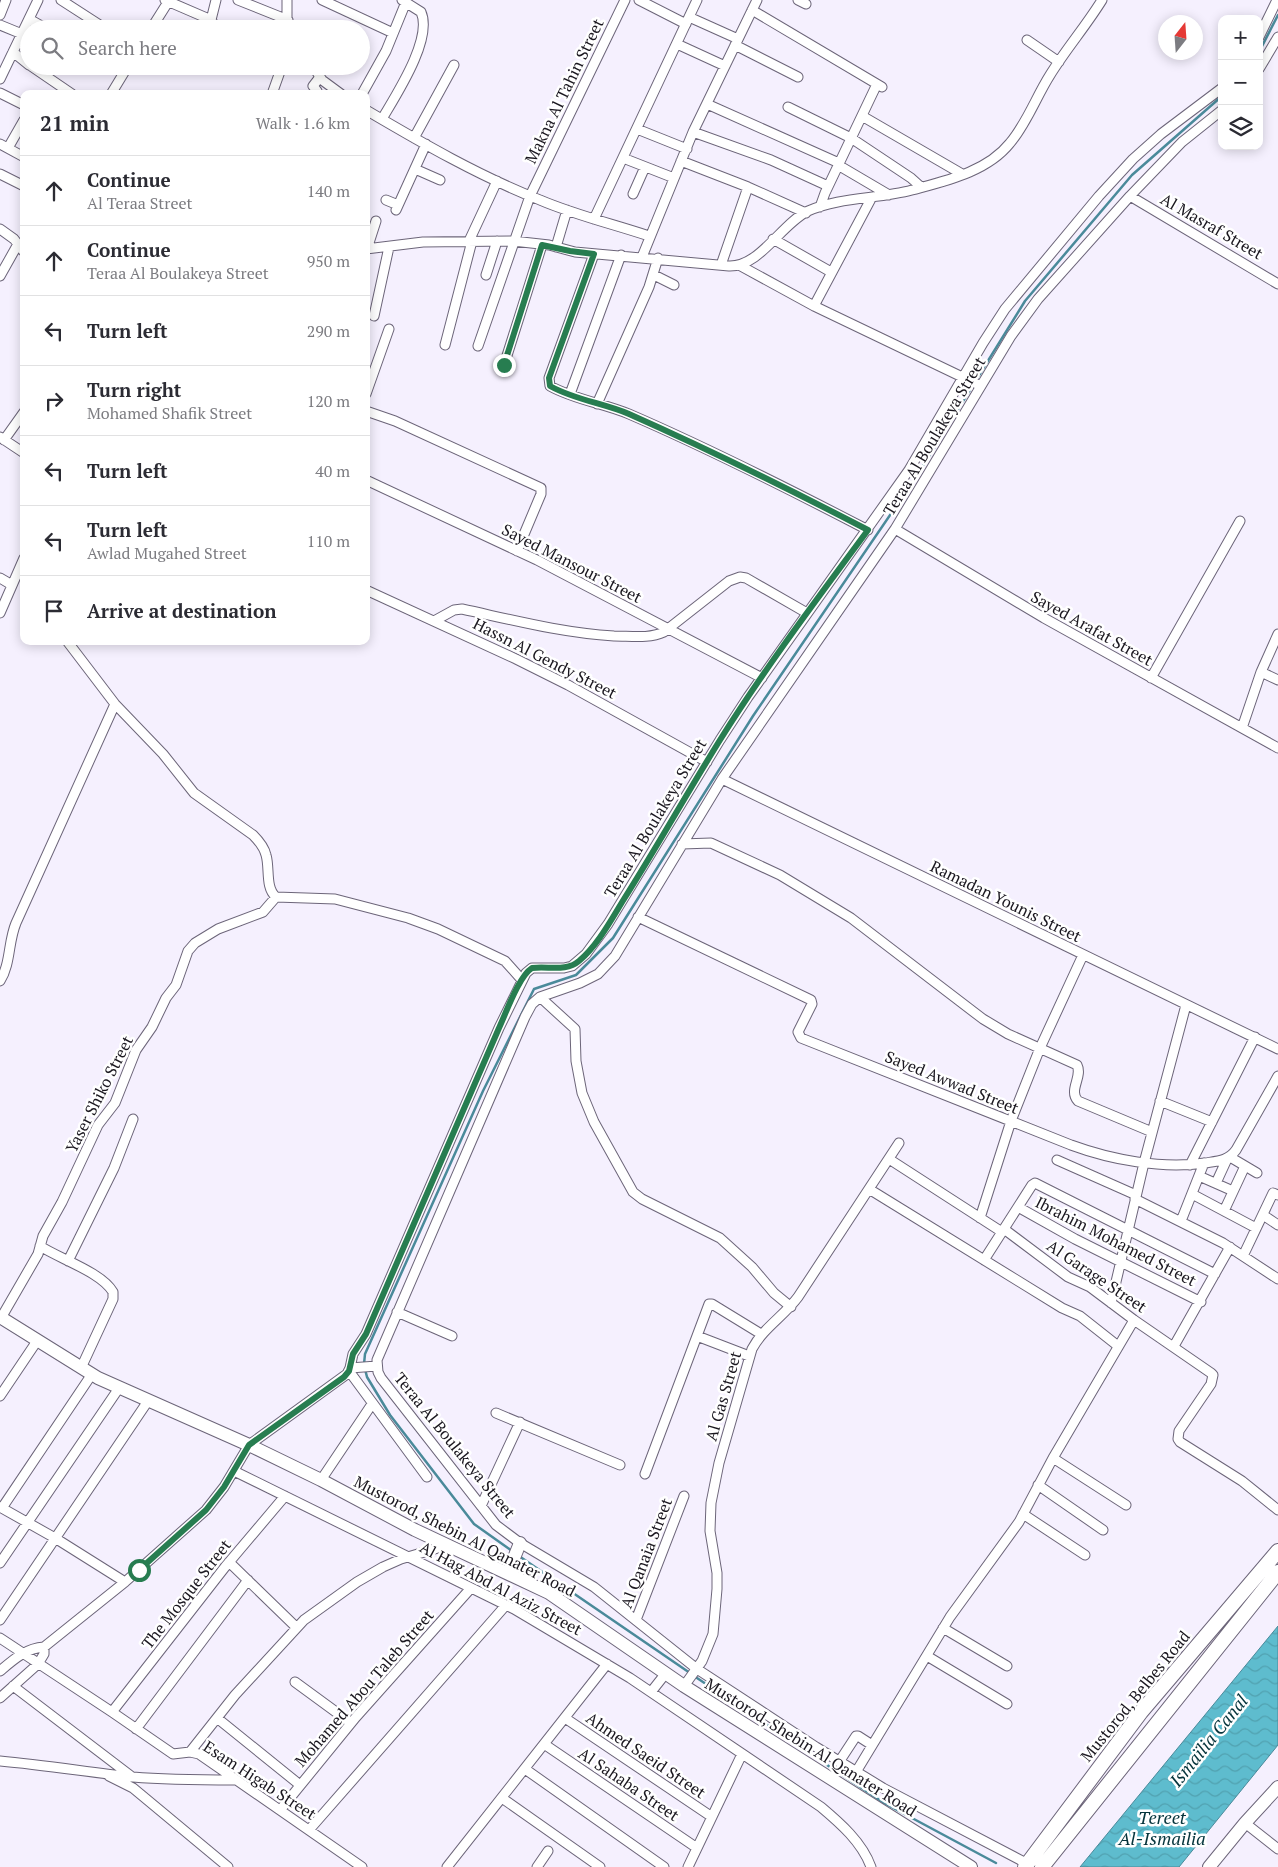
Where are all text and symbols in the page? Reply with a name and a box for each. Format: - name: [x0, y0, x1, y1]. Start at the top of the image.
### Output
- street label: Makna Al Tahin Street: [519, 15, 609, 167]
- north arrow: [1158, 15, 1203, 60]
- map controls: [1218, 15, 1263, 150]
- button: +: [1218, 15, 1263, 60]
- search box: [20, 20, 370, 75]
- icon: search: [38, 34, 66, 62]
- text: Search here: [78, 35, 177, 60]
- button: −: [1218, 60, 1263, 105]
- button: layers: [1218, 105, 1263, 150]
- text: 21 min: [40, 109, 109, 137]
- text: Walk · 1.6 km: [256, 112, 350, 134]
- text: Continue: [87, 167, 171, 192]
- icon: ahead: [40, 177, 68, 205]
- text: 140 m: [307, 180, 350, 202]
- street label: Al Masraf Street: [1157, 188, 1267, 264]
- text: Al Teraa Street: [87, 192, 192, 214]
- text: Continue: [87, 237, 171, 262]
- icon: ahead: [40, 247, 68, 275]
- text: 950 m: [307, 250, 350, 272]
- text: Teraa Al Boulakeya Street: [87, 262, 269, 284]
- icon: left: [40, 317, 68, 345]
- text: Turn left: [87, 318, 168, 343]
- text: 290 m: [307, 320, 350, 342]
- street label: Teraa Al Boulakeya Street: [878, 352, 990, 520]
- route end: [493, 354, 516, 377]
- text: Turn right: [87, 377, 181, 402]
- icon: right: [40, 387, 68, 415]
- text: 120 m: [307, 390, 350, 412]
- text: Mohamed Shafik Street: [87, 402, 252, 424]
- icon: left: [40, 457, 68, 485]
- text: Turn left: [87, 458, 168, 483]
- text: 40 m: [315, 460, 350, 482]
- text: Turn left: [87, 517, 168, 542]
- street label: Sayed Mansour Street: [498, 518, 646, 608]
- icon: left: [40, 527, 68, 555]
- text: 110 m: [307, 530, 350, 552]
- text: Awlad Mugahed Street: [87, 542, 247, 564]
- street label: Sayed Arafat Street: [1027, 585, 1157, 671]
- icon: arrive: [40, 597, 68, 625]
- text: Arrive at destination: [87, 598, 276, 623]
- street label: Hassn Al Gendy Street: [469, 612, 621, 704]
- street label: Teraa Al Boulakeya Street: [599, 734, 711, 902]
- street label: Ramadan Younis Street: [927, 855, 1085, 947]
- street label: Yaser Shiko Street: [60, 1032, 138, 1156]
- street label: Sayed Awwad Street: [882, 1045, 1022, 1119]
- street label: Ibrahim Mohamed Street: [1032, 1191, 1200, 1291]
- street label: Al Garage Street: [1043, 1234, 1151, 1318]
- street label: Al Gas Street: [700, 1349, 746, 1443]
- street label: Teraa Al Boulakeya Street: [389, 1367, 521, 1523]
- street label: Mustorod, Shebin Al Qanater Road: [350, 1470, 580, 1602]
- street label: Al Qanaia Street: [615, 1495, 677, 1611]
- street label: The Mosque Street: [136, 1535, 236, 1653]
- street label: Al Hag Abd Al Aziz Street: [416, 1536, 586, 1640]
- route start: [128, 1559, 151, 1582]
- street label: Mohamed Abou Taleb Street: [290, 1605, 439, 1771]
- street label: Mustorod, Belbes Road: [1075, 1626, 1195, 1766]
- street label: Mustorod, Shebin Al Qanater Road: [701, 1673, 921, 1822]
- water label: Ismaïlia Canal: [1163, 1689, 1253, 1792]
- street label: Ahmed Saeid Street: [582, 1707, 710, 1803]
- street label: Esam Higab Street: [199, 1735, 321, 1825]
- street label: Al Sahaba Street: [574, 1742, 684, 1826]
- water label: Tereet Al-Ismailia: [1117, 1805, 1206, 1850]

